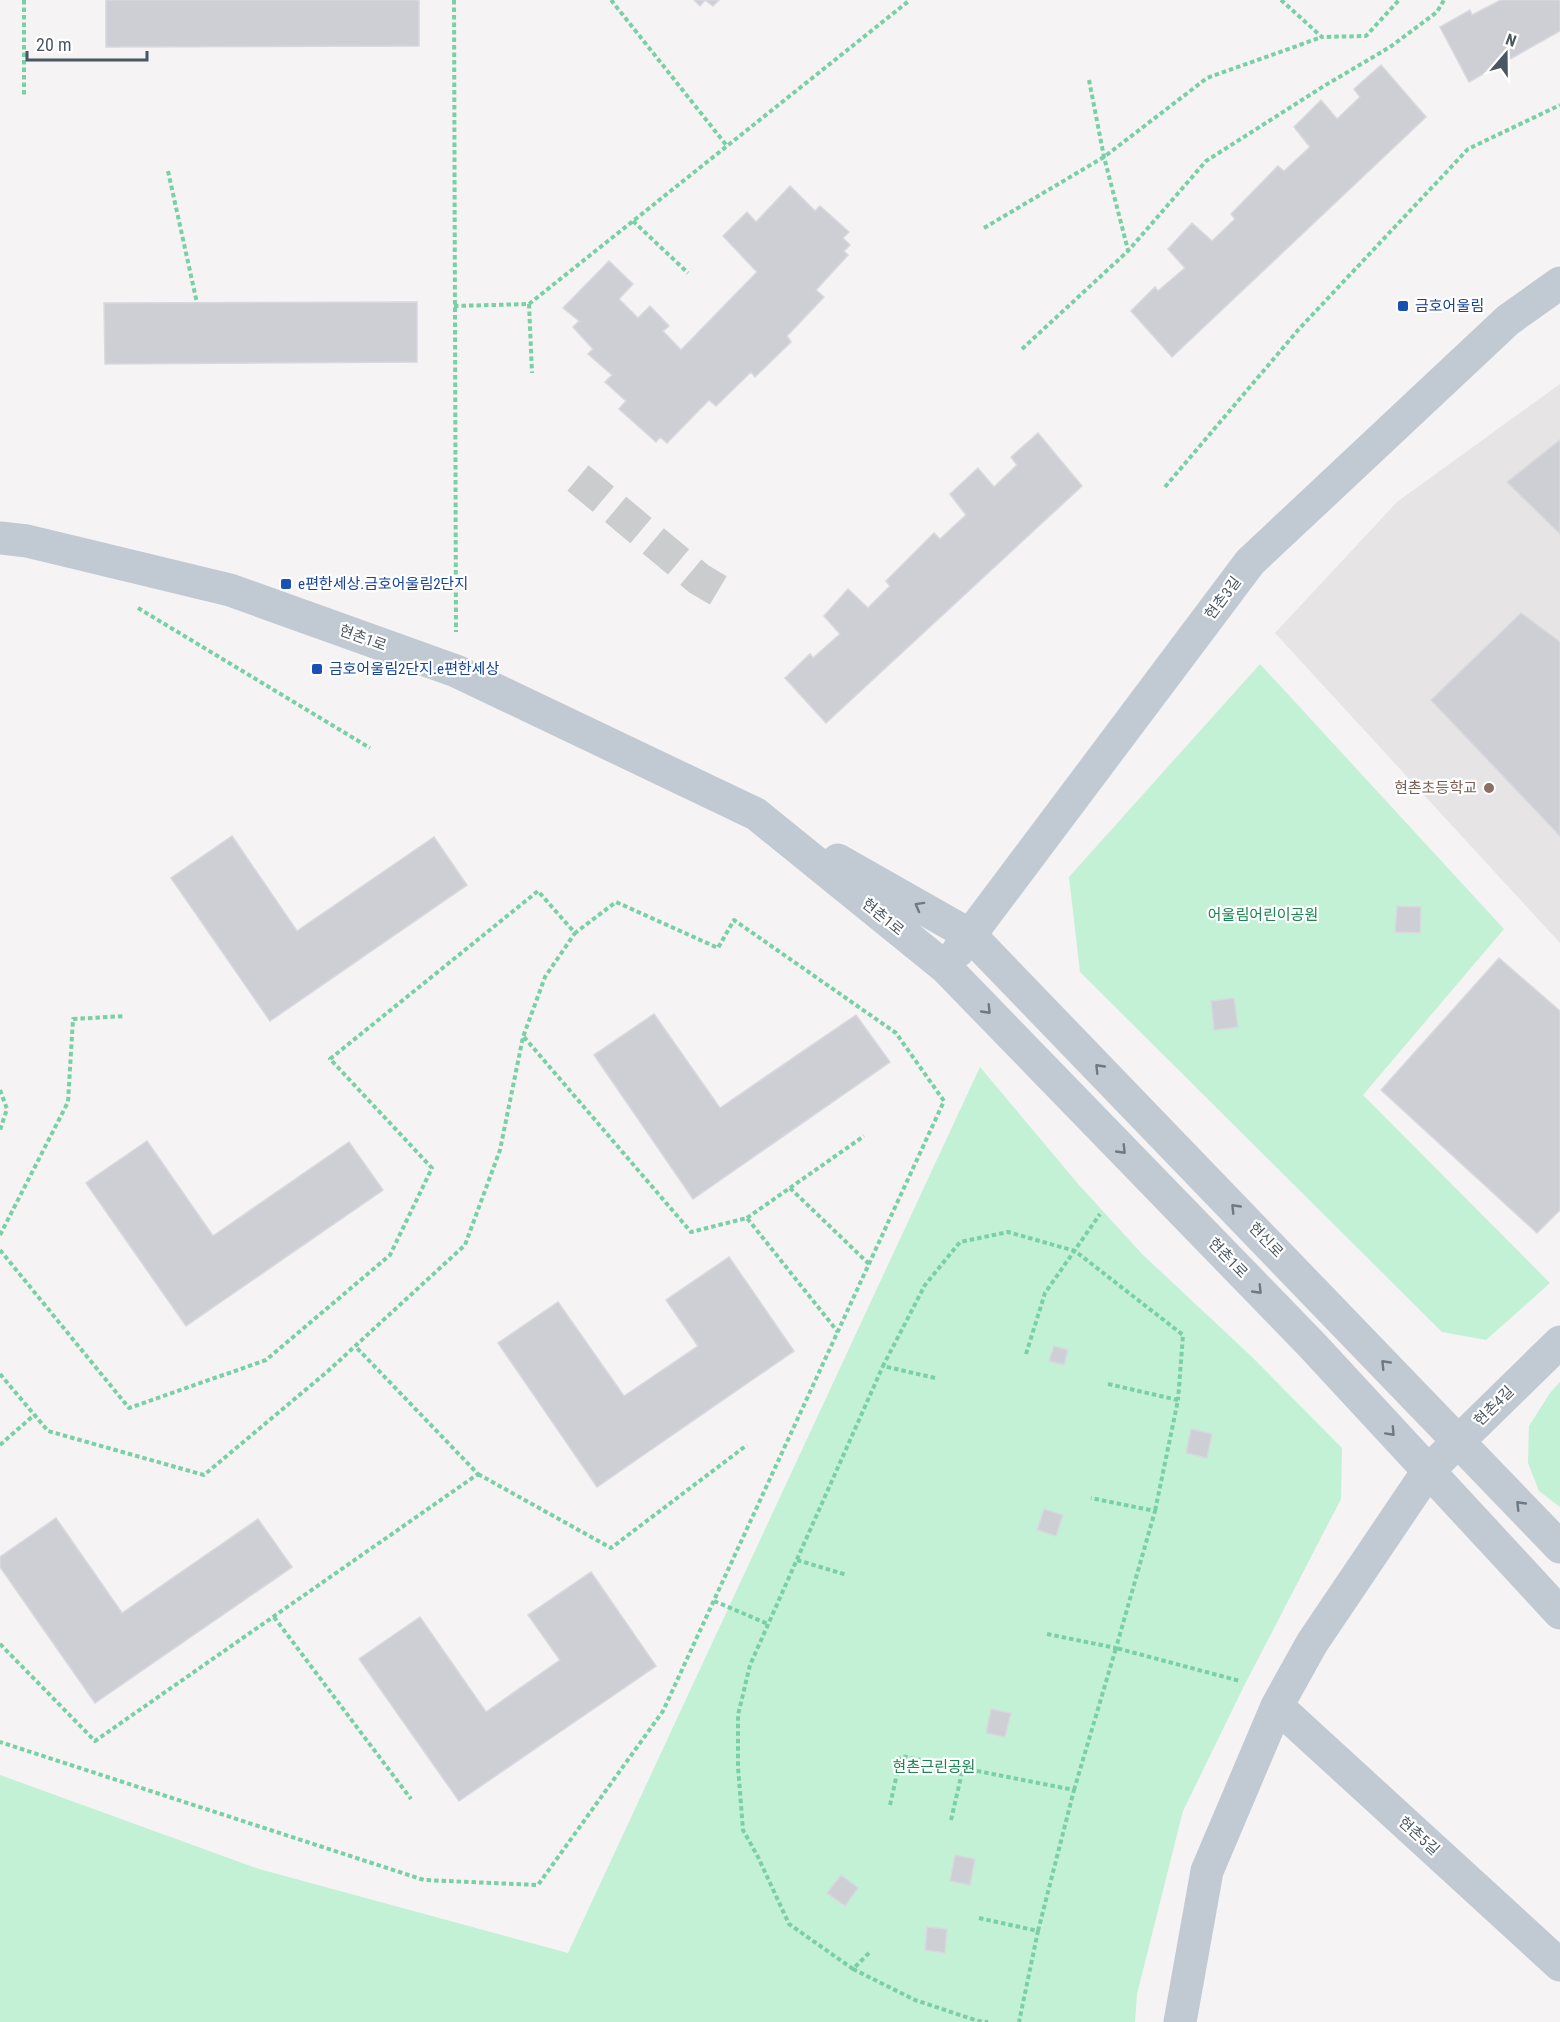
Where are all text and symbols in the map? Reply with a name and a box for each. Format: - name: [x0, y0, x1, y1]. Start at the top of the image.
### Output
- scale bar: [27, 24, 147, 62]
- north arrow: [1476, 24, 1536, 84]
- text: N: [1503, 30, 1519, 51]
- text: 20 m: [36, 34, 71, 55]
- place label: 금호어울림: [1415, 297, 1484, 315]
- marker: 금호어울림: [1396, 299, 1410, 313]
- street label: 현촌3길: [1201, 573, 1245, 623]
- place label: e편한세상.금호어울림2단지: [298, 575, 468, 593]
- marker: e편한세상.금호어울림2단지: [279, 577, 293, 591]
- street label: 현촌1로: [337, 621, 389, 655]
- place label: 금호어울림2단지.e편한세상: [329, 660, 499, 678]
- marker: 금호어울림2단지.e편한세상: [310, 662, 324, 676]
- place label: 현촌초등학교: [1394, 779, 1477, 797]
- marker: 현촌초등학교: [1482, 781, 1496, 795]
- street label: 현촌1로: [858, 895, 908, 939]
- one-way arrow: [915, 902, 926, 913]
- park label: 어울림어린이공원: [1208, 906, 1318, 924]
- one-way arrow: [979, 1002, 990, 1013]
- one-way arrow: [1096, 1065, 1107, 1076]
- one-way arrow: [1115, 1142, 1126, 1153]
- one-way arrow: [1231, 1205, 1242, 1216]
- street label: 현신로: [1245, 1219, 1287, 1261]
- street label: 현촌1로: [1205, 1234, 1251, 1282]
- one-way arrow: [1251, 1283, 1262, 1293]
- one-way arrow: [1381, 1360, 1392, 1370]
- street label: 현촌4길: [1470, 1382, 1518, 1430]
- one-way arrow: [1384, 1424, 1395, 1435]
- one-way arrow: [1516, 1501, 1527, 1512]
- park label: 현촌근린공원: [893, 1758, 975, 1776]
- street label: 현촌5길: [1395, 1813, 1443, 1859]

